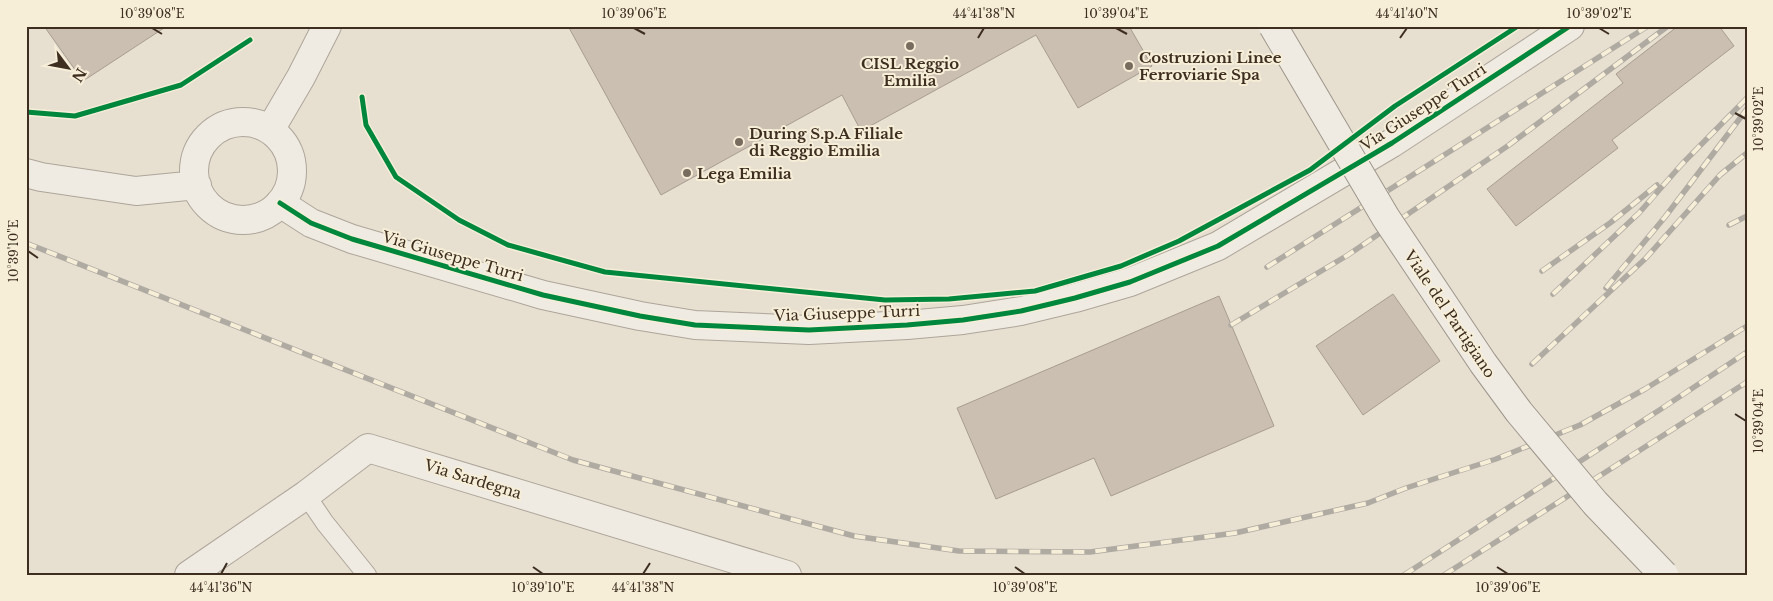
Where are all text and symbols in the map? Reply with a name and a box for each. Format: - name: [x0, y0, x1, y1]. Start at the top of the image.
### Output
- text: 10°39'08"E: [120, 6, 185, 21]
- text: 10°39'06"E: [601, 6, 667, 21]
- text: 44°41'38"N: [953, 6, 1015, 21]
- text: 10°39'04"E: [1084, 6, 1148, 21]
- text: 44°41'40"N: [1376, 6, 1439, 21]
- text: 10°39'02"E: [1567, 6, 1632, 21]
- marker: CISL Reggio Emilia: [904, 40, 916, 52]
- north arrow: [42, 42, 92, 92]
- place label: Costruzioni Linee Ferroviarie Spa: [1139, 48, 1282, 84]
- place label: CISL Reggio Emilia: [861, 54, 959, 90]
- street label: Via Giuseppe Turri: [1356, 59, 1490, 155]
- marker: Costruzioni Linee Ferroviarie Spa: [1123, 60, 1135, 72]
- text: N: [68, 65, 90, 85]
- text: 10°39'02"E: [1751, 86, 1766, 151]
- place label: During S.p.A Filiale di Reggio Emilia: [749, 124, 903, 160]
- marker: During S.p.A Filiale di Reggio Emilia: [733, 136, 745, 148]
- place label: Lega Emilia: [697, 164, 792, 183]
- marker: Lega Emilia: [681, 167, 693, 179]
- text: 10°39'10"E: [6, 219, 21, 282]
- street label: Via Giuseppe Turri: [379, 226, 526, 285]
- street label: Viale del Partigiano: [1400, 246, 1500, 382]
- street label: Via Giuseppe Turri: [773, 301, 920, 325]
- text: 10°39'04"E: [1751, 389, 1766, 453]
- street label: Via Sardegna: [421, 455, 525, 503]
- text: 44°41'36"N: [190, 580, 253, 595]
- text: 10°39'10"E: [512, 580, 575, 595]
- text: 44°41'38"N: [612, 580, 674, 595]
- text: 10°39'08"E: [993, 580, 1058, 595]
- text: 10°39'06"E: [1475, 580, 1541, 595]

